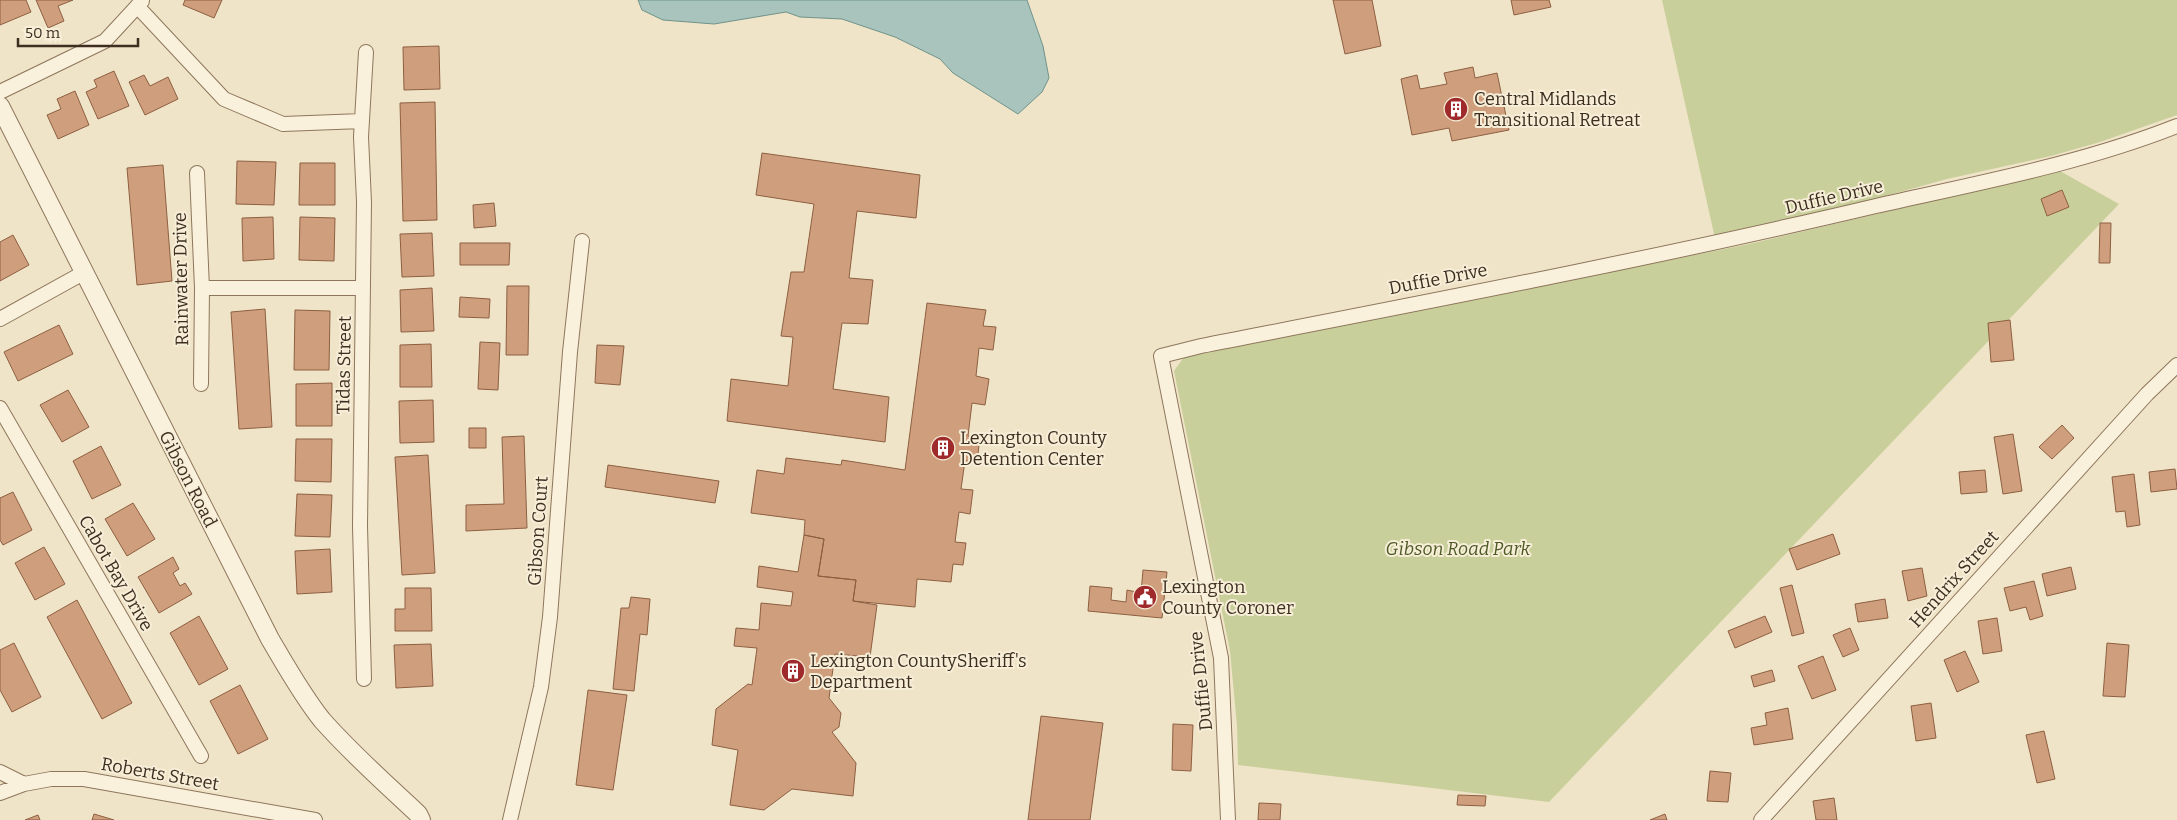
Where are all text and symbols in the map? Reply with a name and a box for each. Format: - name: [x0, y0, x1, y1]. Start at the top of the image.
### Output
- scale bar: [18, 15, 138, 47]
- text: 50 m: [25, 24, 61, 42]
- place label: Central Midlands Transitional Retreat: [1474, 88, 1641, 131]
- building icon: Central Midlands Transitional Retreat: [1443, 96, 1469, 122]
- street label: Duffie Drive: [1783, 175, 1885, 219]
- street label: Rainwater Drive: [169, 212, 193, 346]
- street label: Duffie Drive: [1387, 259, 1489, 299]
- street label: Tidas Street: [332, 315, 356, 415]
- street label: Gibson Road: [154, 427, 222, 531]
- place label: Lexington County Detention Center: [960, 427, 1107, 470]
- building icon: Lexington County Detention Center: [930, 435, 956, 461]
- street label: Gibson Court: [523, 475, 553, 587]
- street label: Cabot Bay Drive: [74, 511, 158, 635]
- street label: Hendrix Street: [1905, 526, 2004, 632]
- park label: Gibson Road Park: [1386, 538, 1531, 560]
- place label: Lexington County Coroner: [1162, 576, 1294, 619]
- public building icon: Lexington County Coroner: [1132, 584, 1158, 610]
- street label: Duffie Drive: [1185, 630, 1217, 732]
- place label: Lexington CountySheriff's Department: [810, 650, 1027, 693]
- building icon: Lexington CountySheriff's Department: [780, 658, 806, 684]
- street label: Roberts Street: [99, 753, 221, 795]

